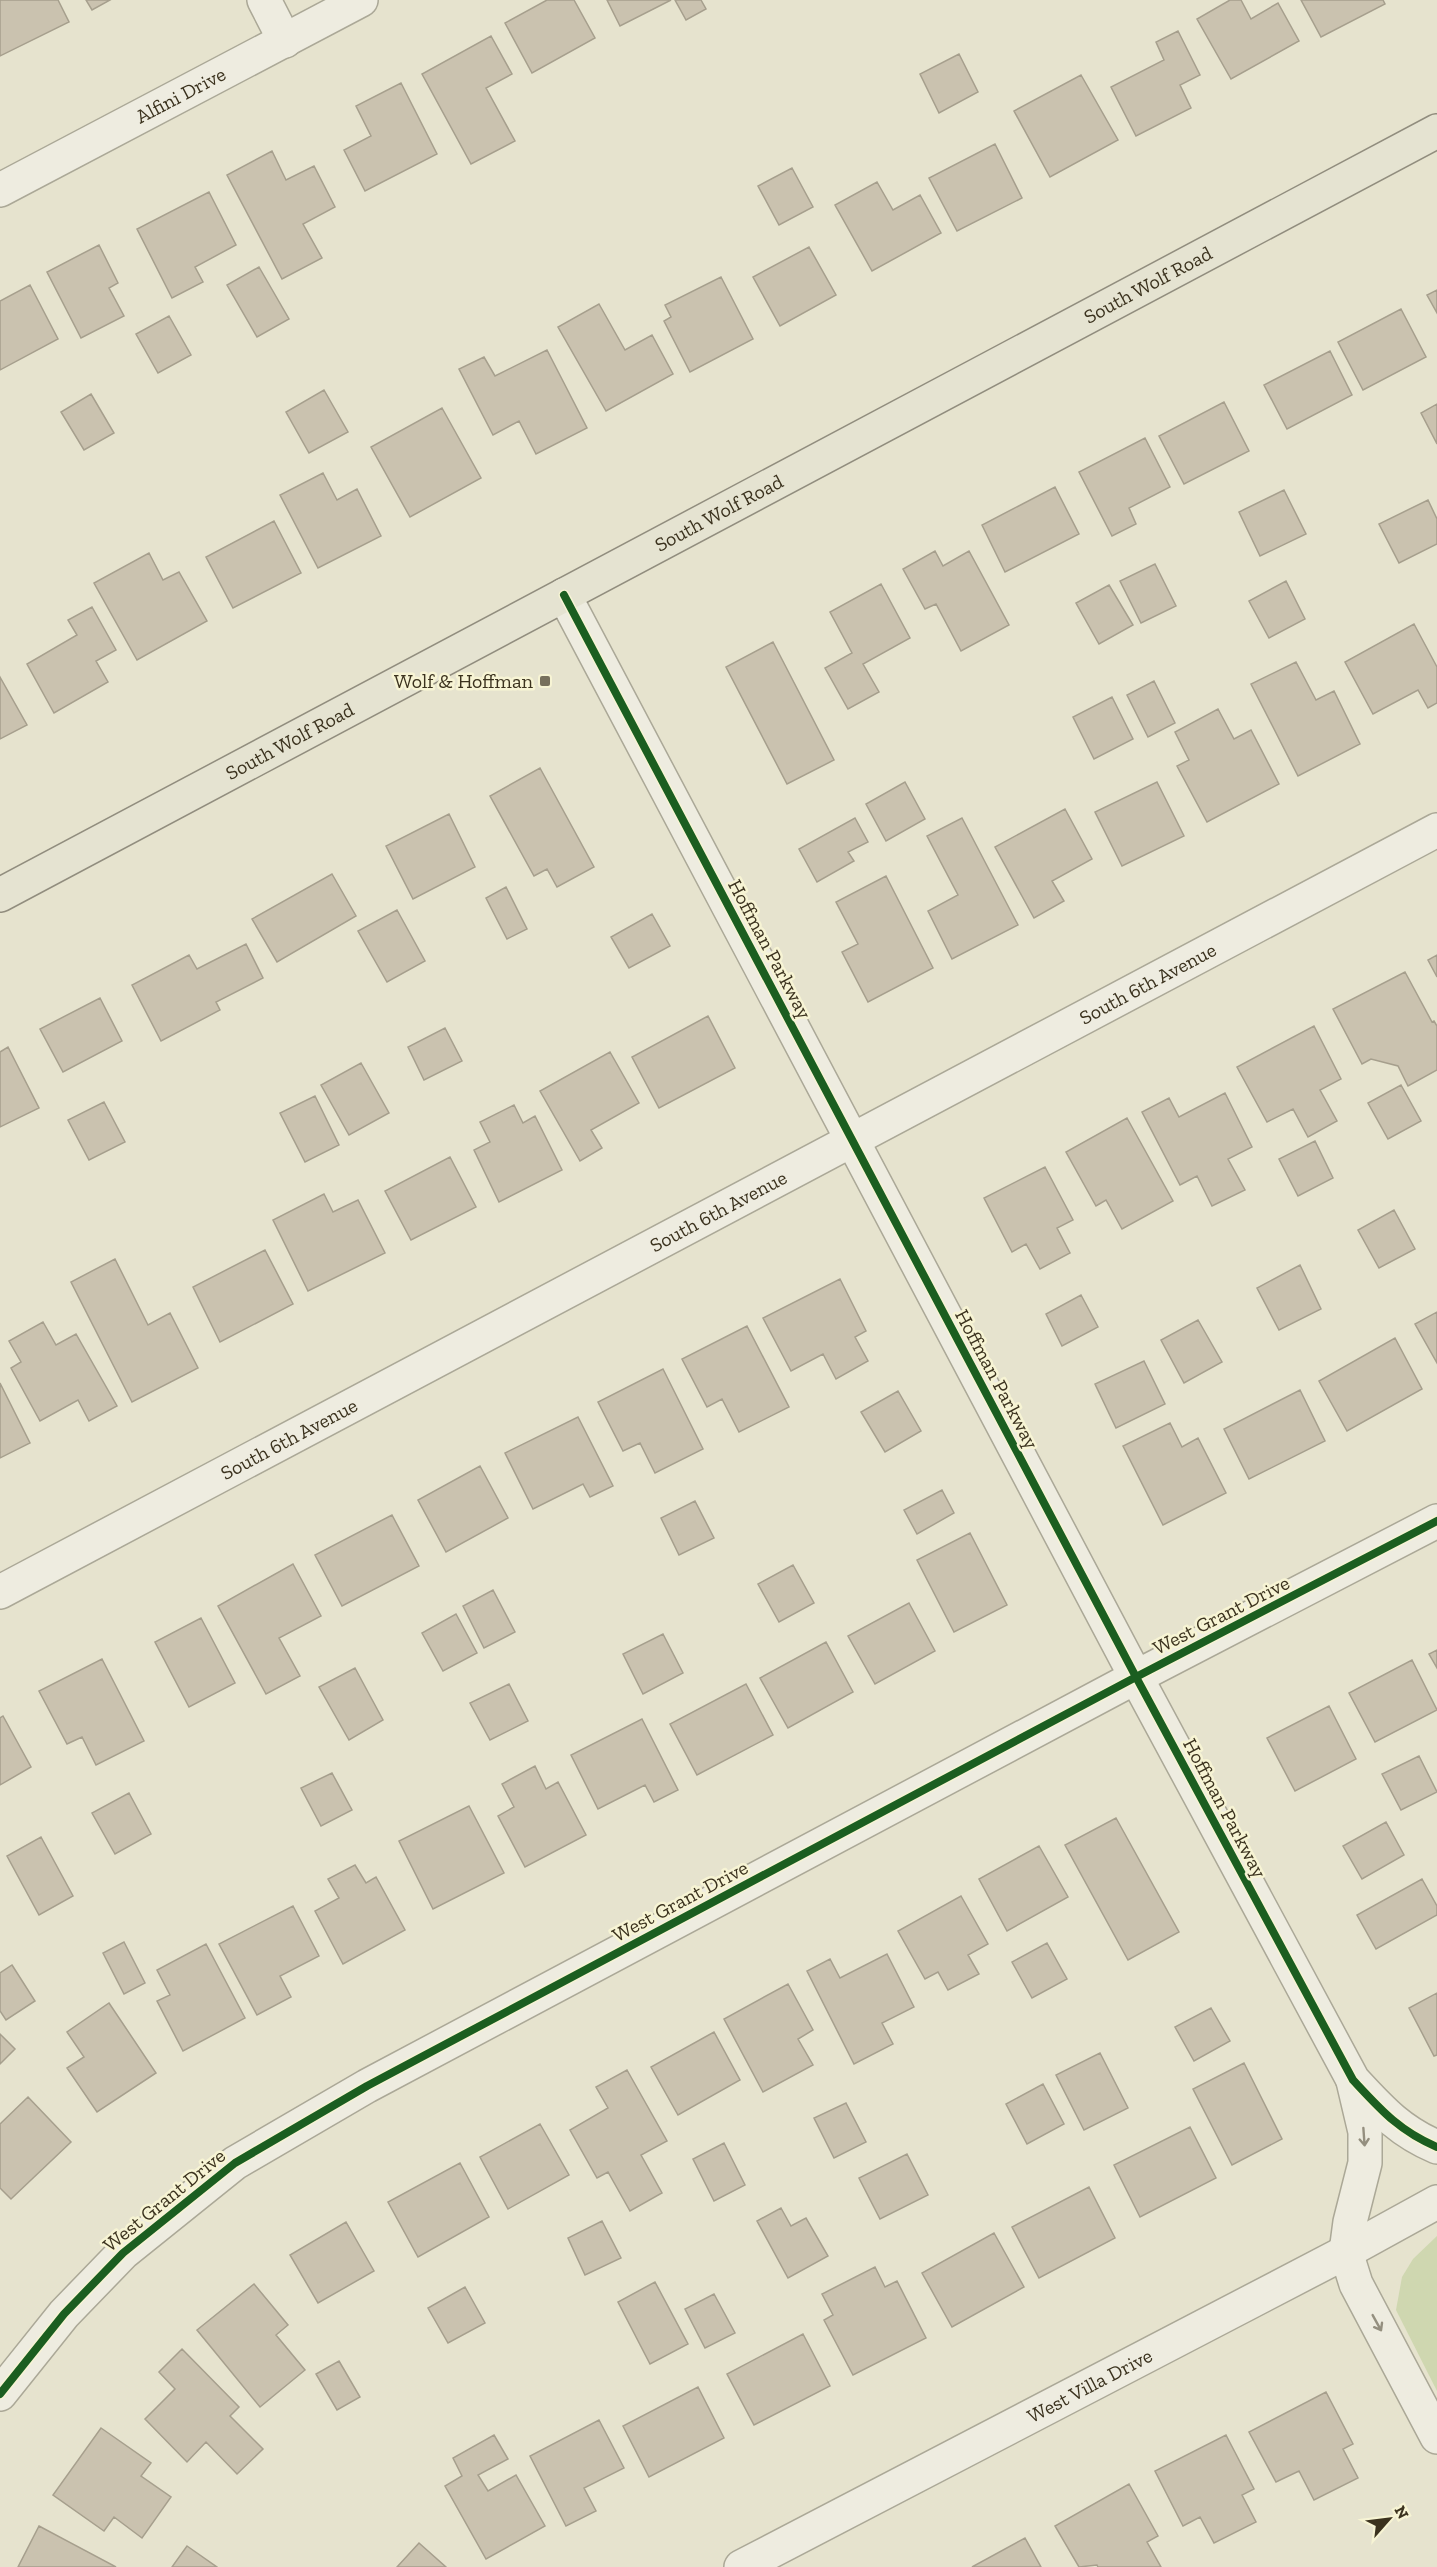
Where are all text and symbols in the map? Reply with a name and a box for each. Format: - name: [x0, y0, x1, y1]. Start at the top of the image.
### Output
- street label: Alfini Drive: [131, 61, 230, 129]
- street label: South Wolf Road: [1080, 241, 1216, 329]
- street label: South Wolf Road: [650, 469, 787, 557]
- place label: Wolf & Hoffman: [394, 669, 534, 693]
- marker: Wolf & Hoffman: [538, 674, 552, 688]
- street label: South Wolf Road: [221, 697, 358, 785]
- street label: Hoffman Parkway: [723, 875, 817, 1024]
- street label: South 6th Avenue: [1075, 937, 1220, 1030]
- street label: South 6th Avenue: [646, 1165, 791, 1257]
- street label: Hoffman Parkway: [950, 1305, 1044, 1454]
- street label: South 6th Avenue: [216, 1393, 361, 1485]
- street label: West Grant Drive: [1149, 1570, 1293, 1660]
- street label: Hoffman Parkway: [1178, 1734, 1272, 1883]
- street label: West Grant Drive: [608, 1855, 752, 1947]
- one-way arrow: [1359, 2126, 1370, 2146]
- street label: West Grant Drive: [98, 2143, 230, 2257]
- one-way arrow: [1371, 2314, 1383, 2331]
- street label: West Villa Drive: [1023, 2343, 1156, 2428]
- north arrow: [1359, 2489, 1419, 2549]
- text: N: [1391, 2502, 1413, 2522]

